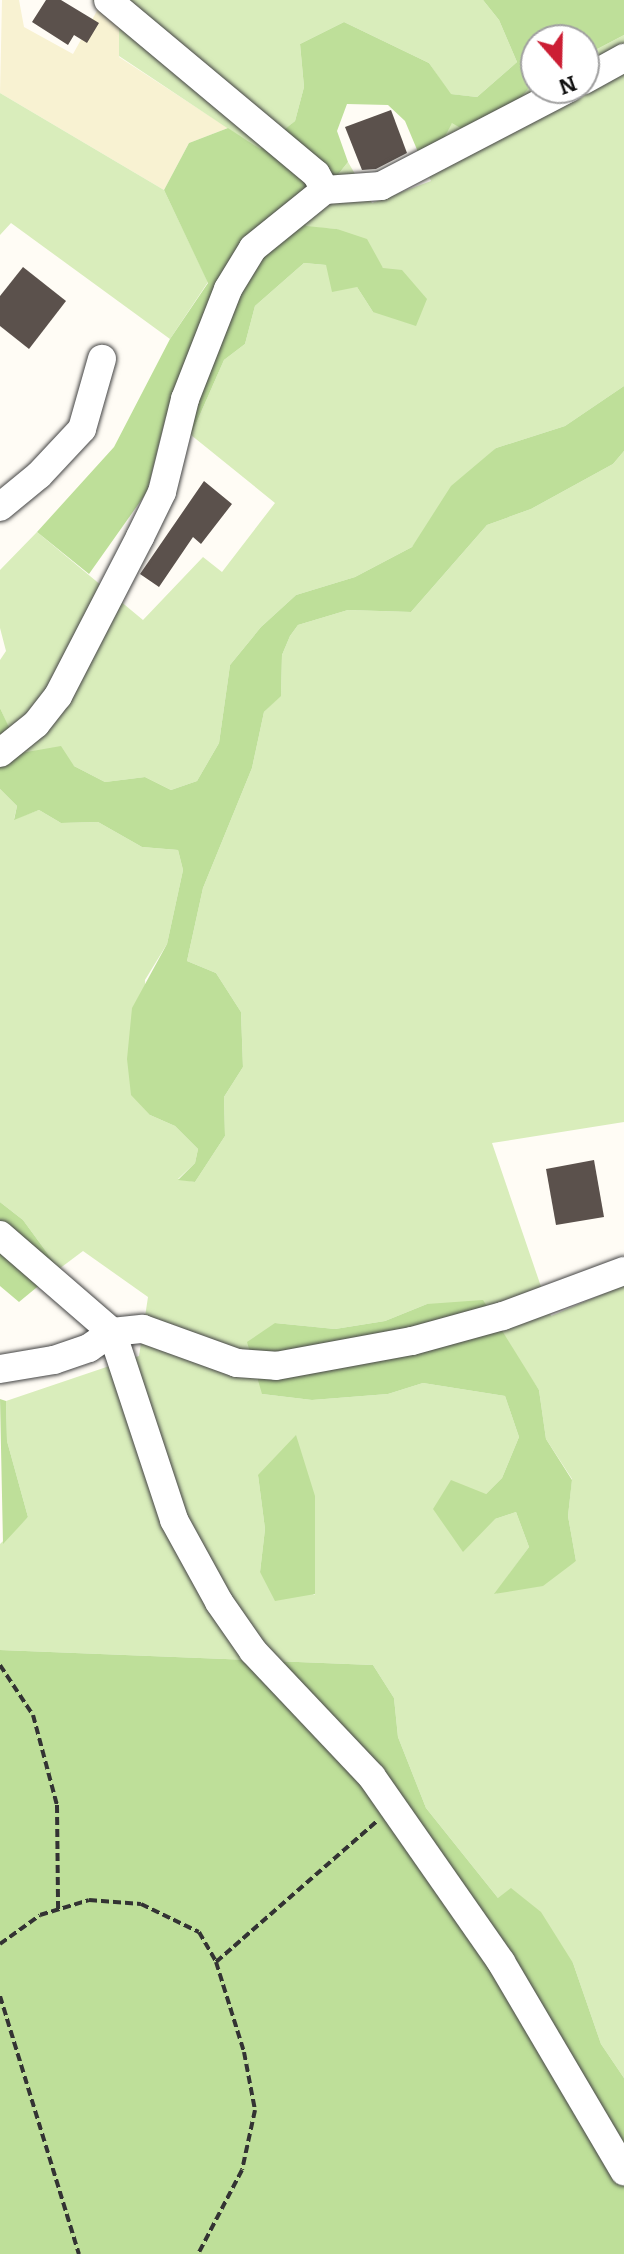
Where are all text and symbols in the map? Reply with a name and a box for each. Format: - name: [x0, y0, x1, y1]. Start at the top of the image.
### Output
- north arrow: [520, 24, 600, 104]
- text: N: [555, 70, 580, 101]

